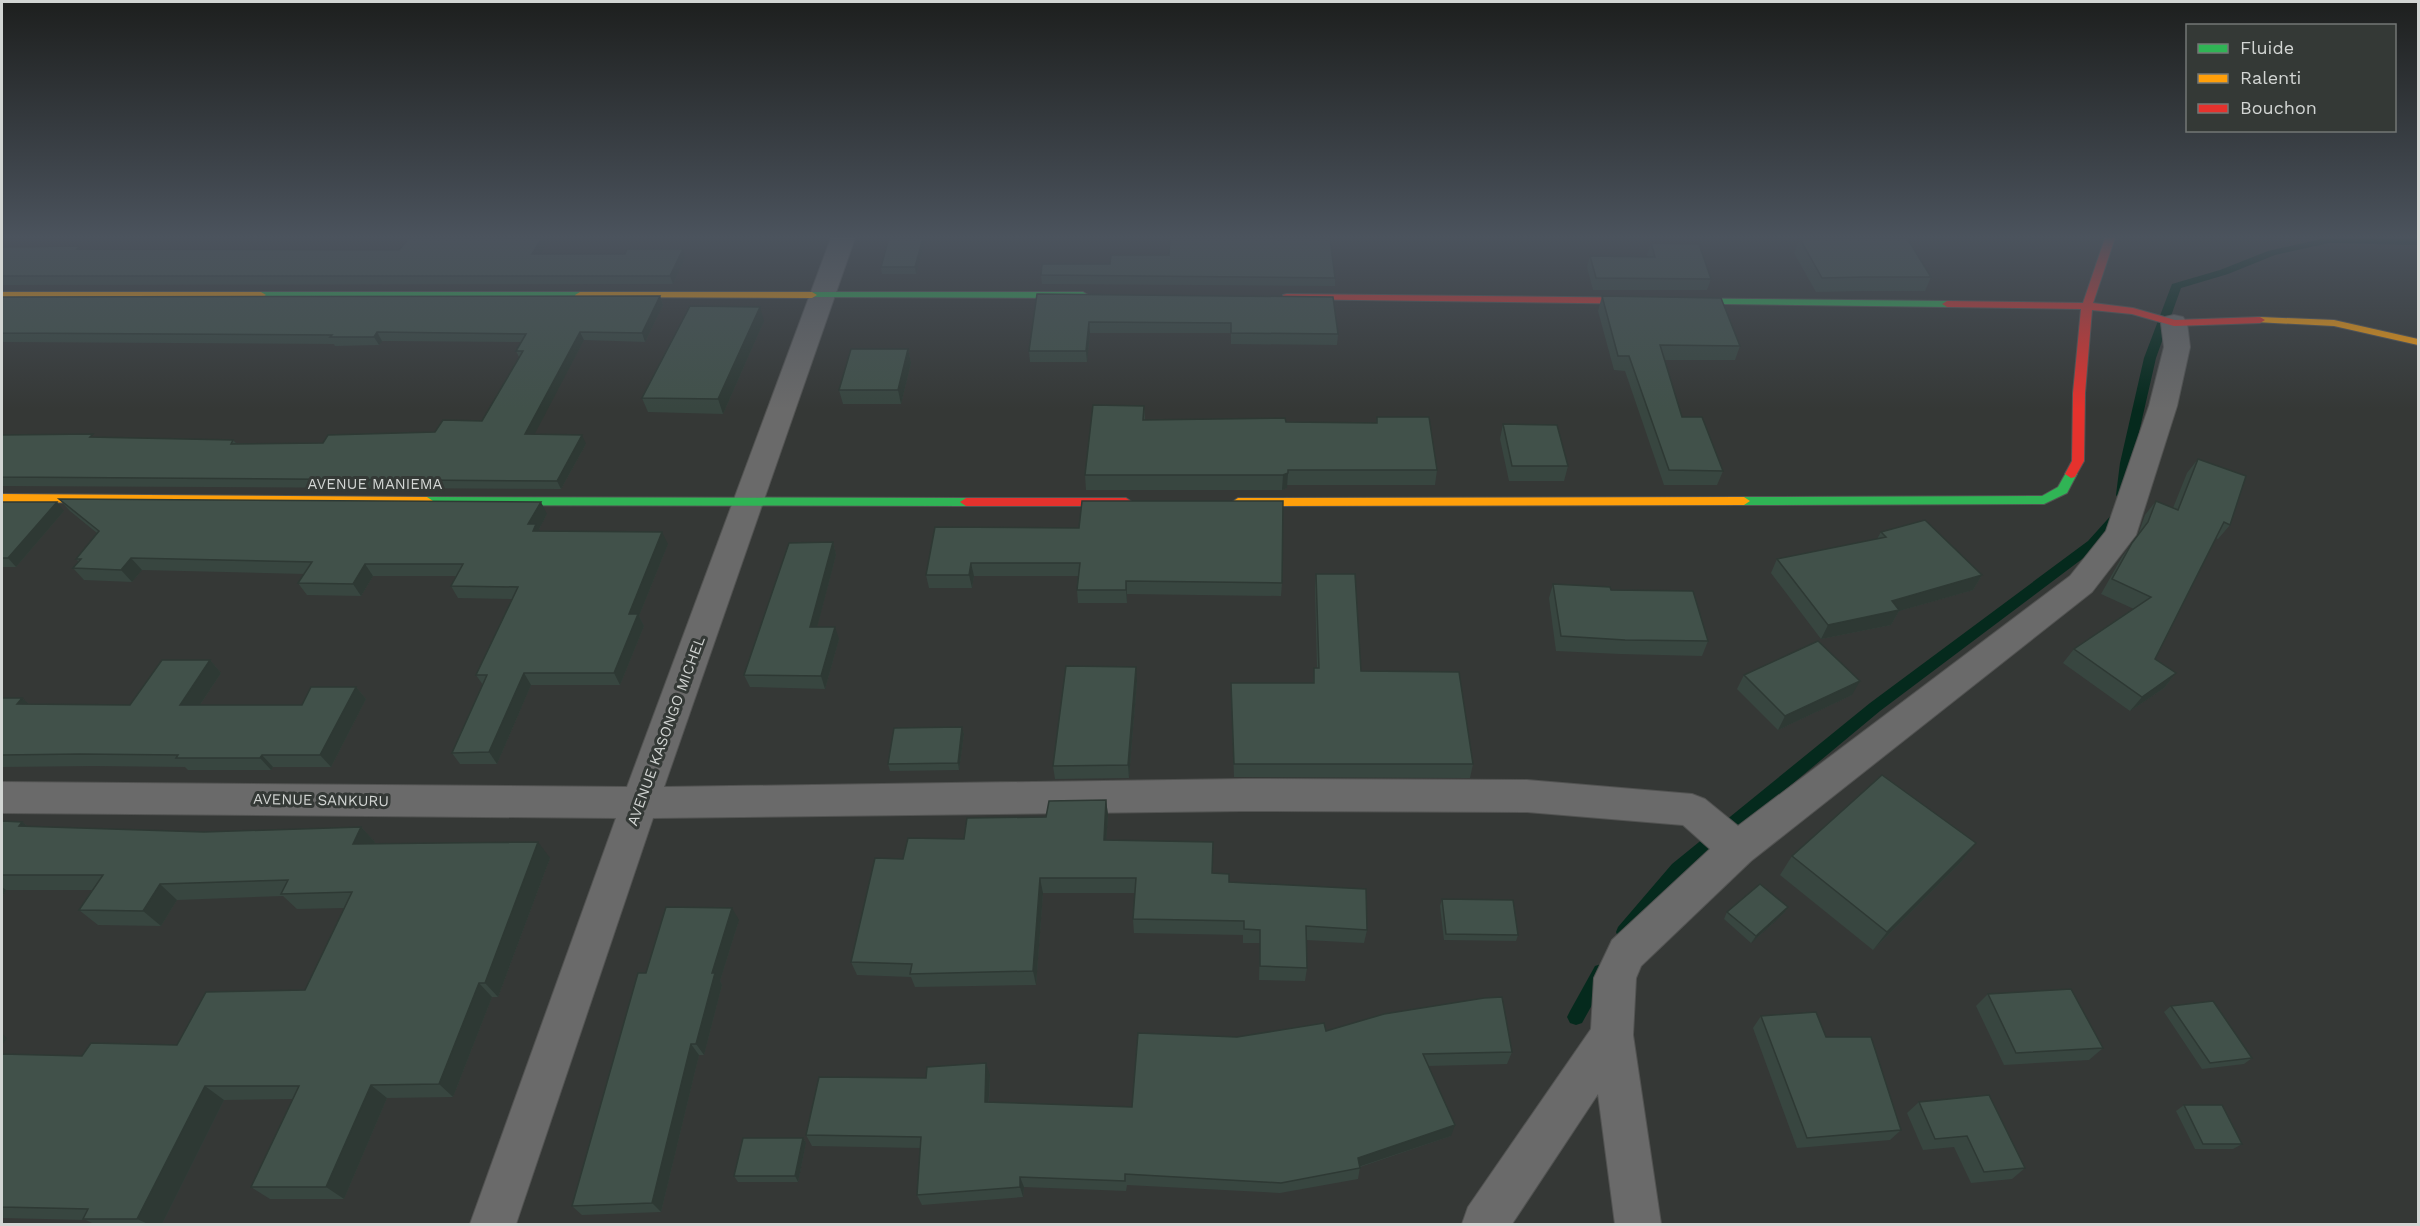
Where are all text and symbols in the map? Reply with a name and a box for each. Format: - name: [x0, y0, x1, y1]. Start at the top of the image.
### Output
- legend: [2186, 24, 2396, 132]
- text: Fluide: [2240, 37, 2294, 58]
- text: Ralenti: [2240, 67, 2301, 88]
- text: Bouchon: [2240, 97, 2317, 118]
- street label: AVENUE MANIEMA: [307, 475, 443, 493]
- street label: AVENUE KASONGO MICHEL: [623, 634, 709, 828]
- street label: AVENUE SANKURU: [253, 790, 389, 810]

